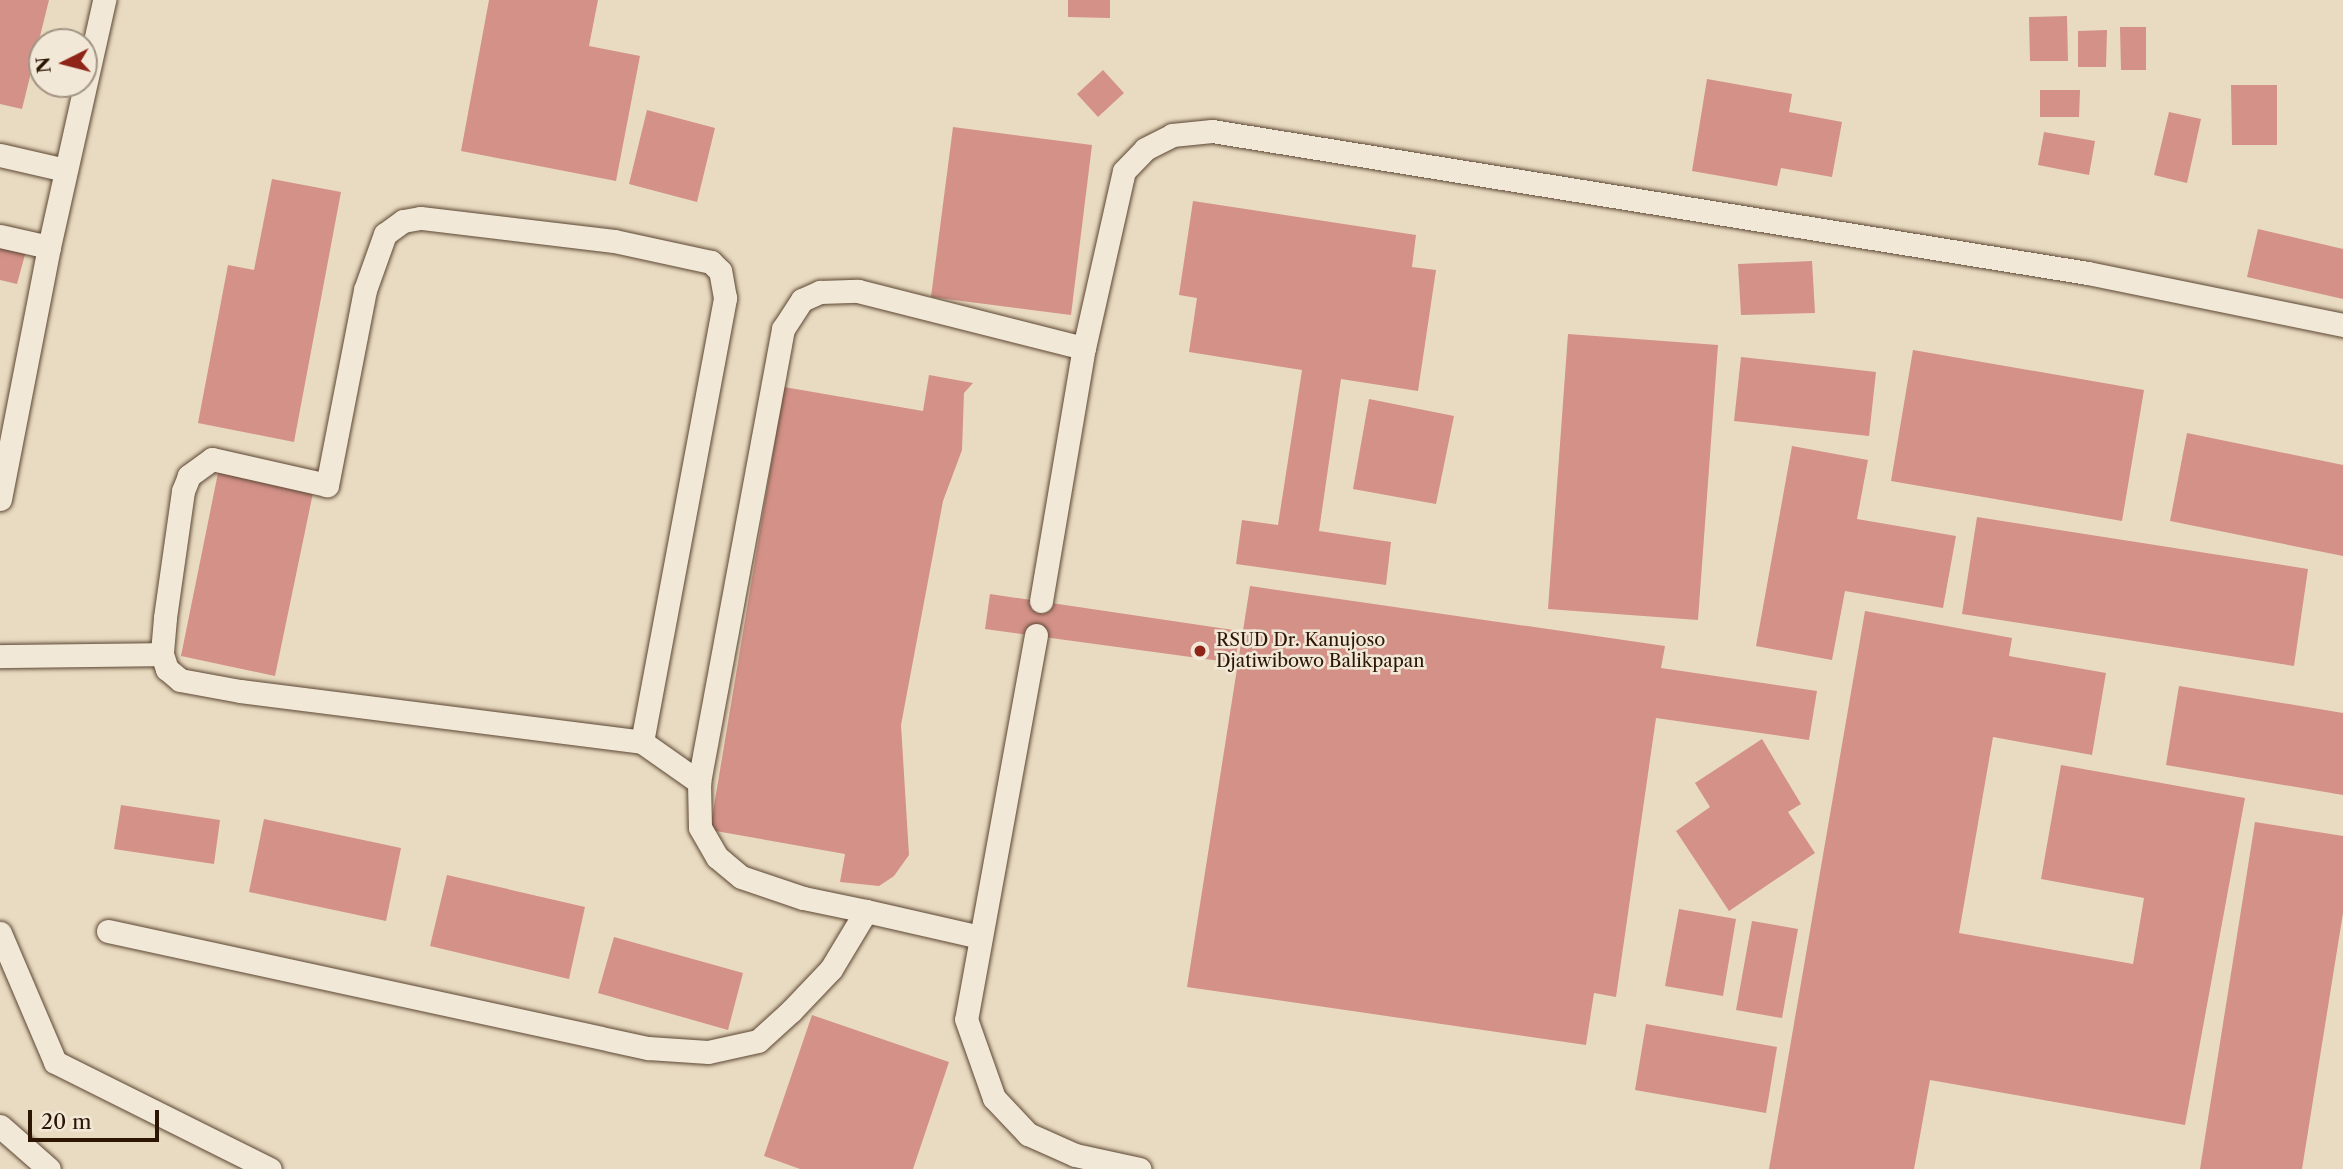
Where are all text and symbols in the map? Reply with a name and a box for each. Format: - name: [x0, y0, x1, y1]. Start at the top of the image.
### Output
- north arrow: [28, 28, 98, 98]
- text: N: [31, 56, 56, 74]
- place label: RSUD Dr. Kanujoso Djatiwibowo Balikpapan: [1216, 630, 1425, 672]
- marker: RSUD Dr. Kanujoso Djatiwibowo Balikpapan: [1190, 641, 1210, 661]
- scale bar: [32, 1096, 163, 1140]
- text: 20 m: [41, 1109, 92, 1134]

